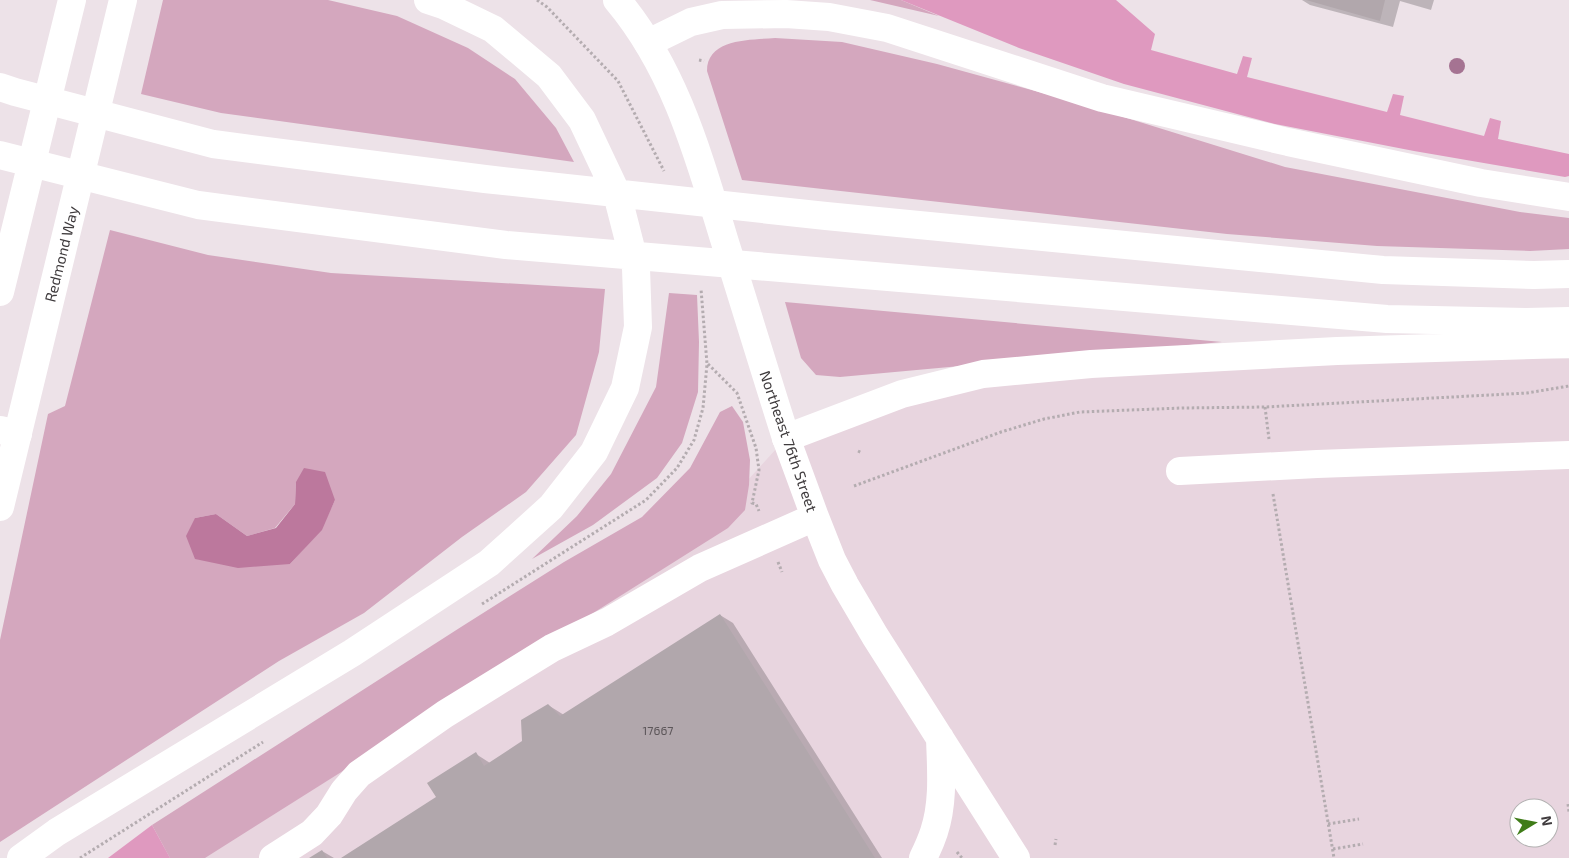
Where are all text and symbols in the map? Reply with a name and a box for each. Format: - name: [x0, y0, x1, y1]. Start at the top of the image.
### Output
- street label: Redmond Way: [40, 204, 82, 304]
- street label: Northeast 76th Street: [756, 368, 822, 514]
- house number: 17667: [643, 723, 673, 737]
- north arrow: [1509, 798, 1559, 848]
- text: N: [1538, 814, 1557, 827]

